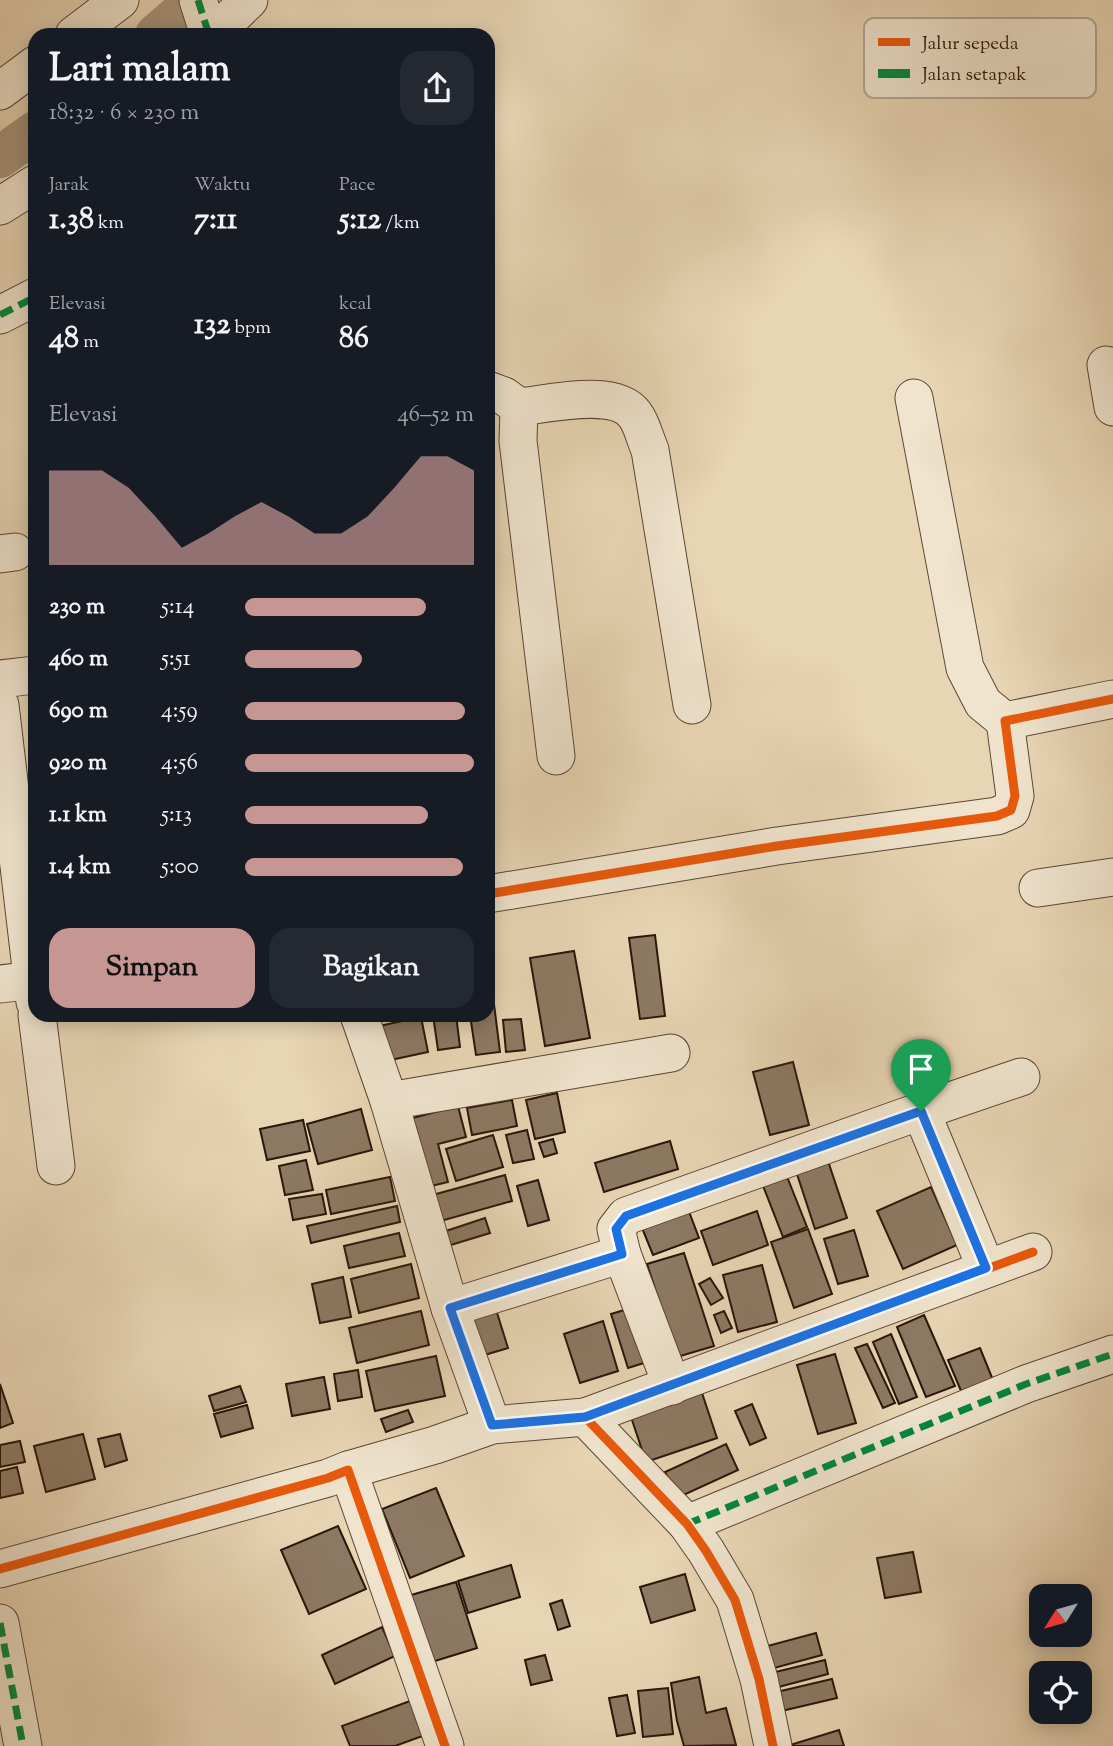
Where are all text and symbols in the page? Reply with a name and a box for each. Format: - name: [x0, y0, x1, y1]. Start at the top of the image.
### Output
- legend: [864, 18, 1096, 98]
- text: Jalur sepeda: [921, 31, 1019, 58]
- text: Lari malam: [49, 44, 231, 98]
- button: share: [400, 51, 474, 125]
- text: Jalan setapak: [921, 62, 1027, 89]
- text: 18:32 · 6 × 230 m: [49, 97, 199, 130]
- text: Jarak: [49, 172, 89, 199]
- text: Waktu: [194, 172, 250, 199]
- text: Pace: [339, 172, 375, 199]
- text: 1.38: [49, 199, 94, 242]
- text: 7:11: [194, 199, 237, 242]
- text: 5:12: [339, 199, 381, 242]
- text: km: [94, 210, 124, 237]
- text: /km: [381, 210, 420, 237]
- text: Elevasi: [49, 291, 106, 318]
- text: kcal: [339, 291, 372, 318]
- text: 132: [194, 304, 230, 347]
- text: bpm: [230, 315, 271, 342]
- text: 48: [49, 318, 79, 361]
- text: 86: [339, 318, 369, 361]
- text: m: [79, 329, 99, 356]
- text: Elevasi: [49, 399, 118, 432]
- text: 46–52 m: [397, 399, 474, 432]
- text: 230 m: [49, 591, 105, 624]
- text: 5:14: [161, 591, 194, 624]
- text: 460 m: [49, 643, 108, 676]
- text: 5:51: [161, 643, 191, 676]
- text: 690 m: [49, 695, 108, 728]
- text: 4:59: [161, 695, 198, 728]
- text: 920 m: [49, 747, 107, 780]
- text: 4:56: [161, 747, 198, 780]
- text: 1.1 km: [49, 799, 107, 832]
- text: 5:13: [161, 799, 192, 832]
- text: 1.4 km: [49, 851, 111, 884]
- text: 5:00: [161, 851, 199, 884]
- button: Simpan: [49, 928, 255, 1008]
- button: Bagikan: [269, 928, 474, 1008]
- pin: [891, 1039, 951, 1111]
- icon: arrive: [902, 1050, 940, 1088]
- north arrow: [1029, 1584, 1092, 1647]
- map controls: [1029, 1584, 1092, 1724]
- button: locate: [1029, 1661, 1092, 1724]

